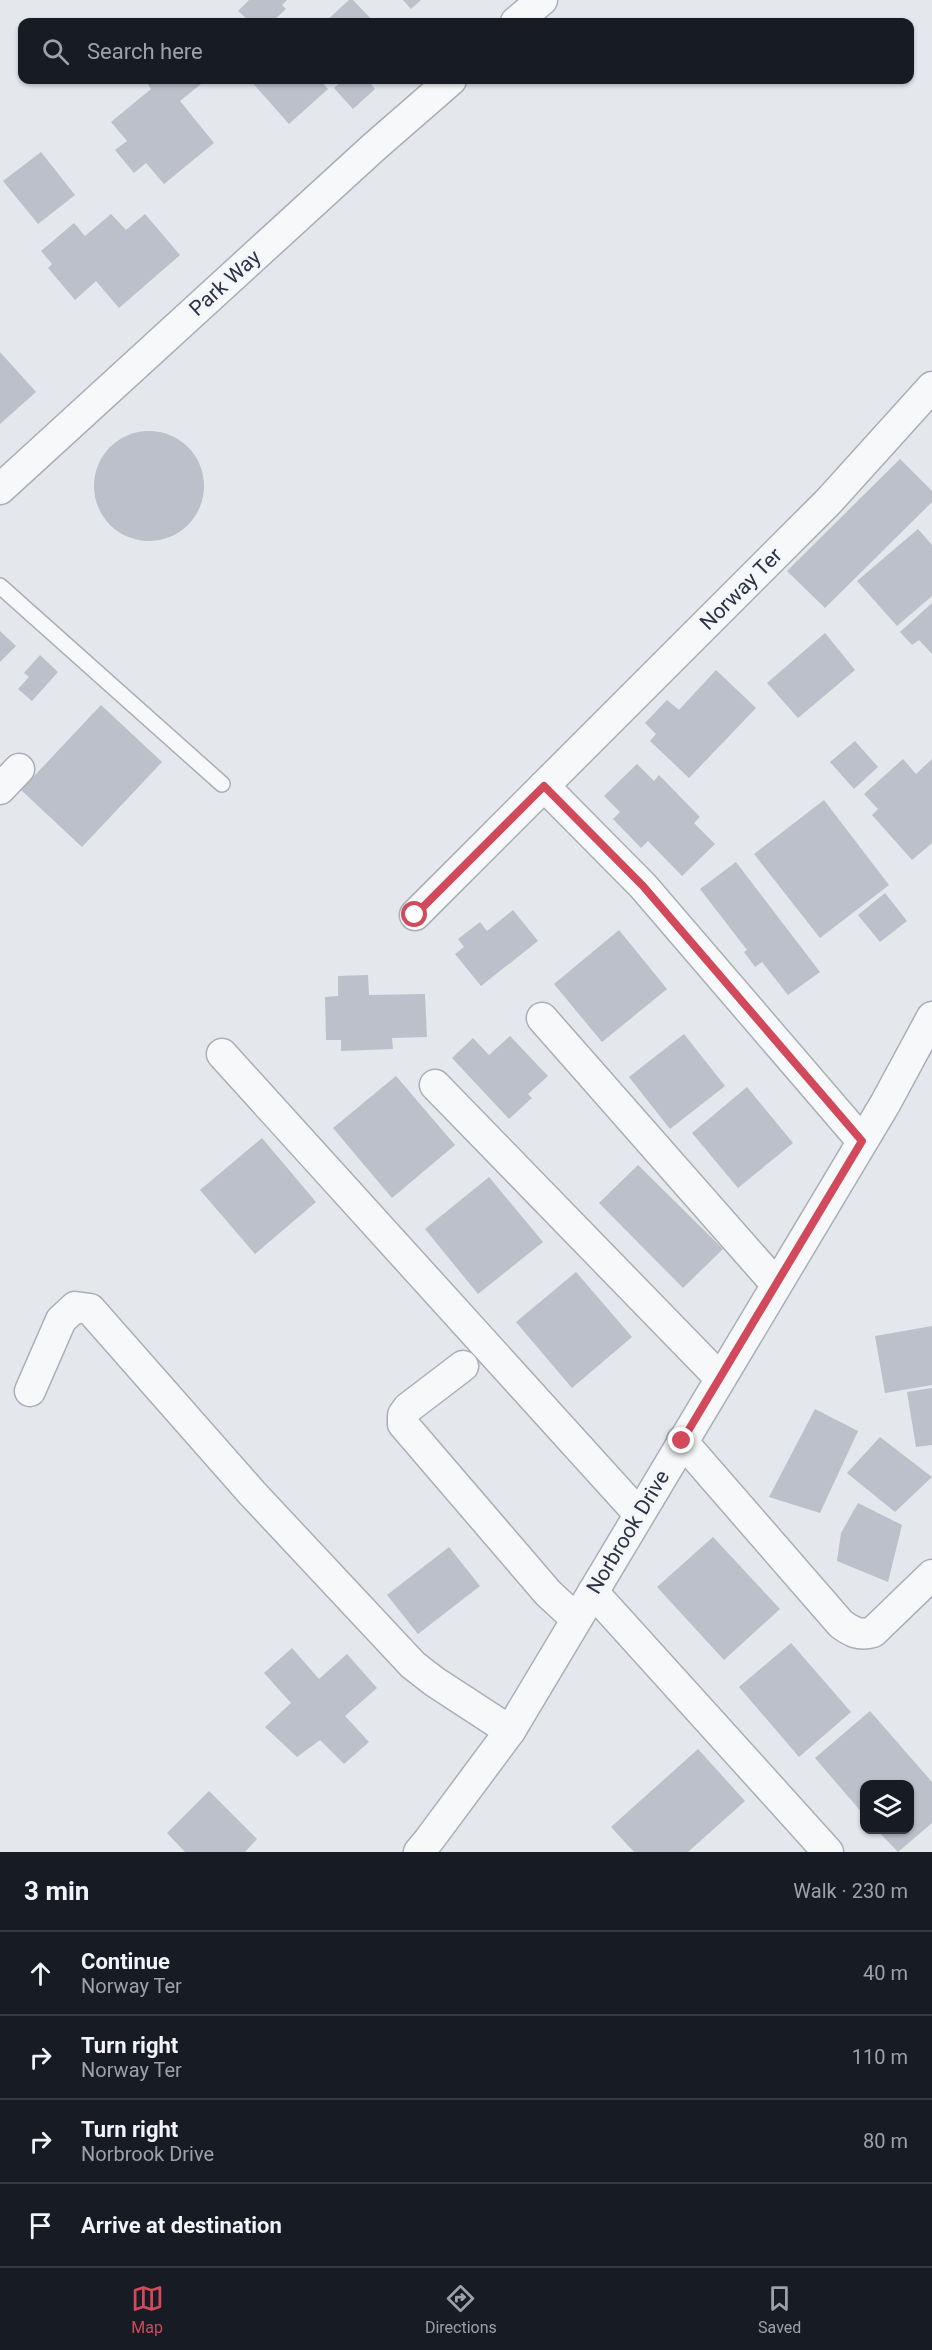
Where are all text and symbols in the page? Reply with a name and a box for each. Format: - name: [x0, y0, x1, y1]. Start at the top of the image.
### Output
- search box: [18, 18, 914, 84]
- icon: search: [39, 35, 72, 68]
- text: Search here: [87, 39, 203, 64]
- street label: Park Way: [185, 245, 265, 321]
- street label: Norway Ter: [695, 543, 787, 635]
- route start: [401, 901, 427, 927]
- route end: [668, 1427, 694, 1453]
- street label: Norbrook Drive: [582, 1466, 674, 1598]
- map controls: [860, 1780, 914, 1834]
- button: layers: [860, 1780, 914, 1834]
- text: 3 min: [24, 1876, 89, 1906]
- text: Walk · 230 m: [793, 1879, 908, 1903]
- text: Continue: [81, 1949, 170, 1974]
- icon: ahead: [24, 1957, 57, 1990]
- text: 40 m: [863, 1961, 908, 1985]
- text: Norway Ter: [81, 1974, 182, 1998]
- text: Turn right: [81, 2033, 178, 2058]
- icon: right: [24, 2041, 57, 2074]
- text: 110 m: [852, 2045, 908, 2069]
- text: Norway Ter: [81, 2058, 182, 2082]
- text: Turn right: [81, 2117, 178, 2142]
- icon: right: [24, 2125, 57, 2158]
- text: 80 m: [863, 2129, 908, 2153]
- text: Norbrook Drive: [81, 2142, 214, 2166]
- icon: arrive: [24, 2209, 57, 2242]
- text: Arrive at destination: [81, 2213, 282, 2238]
- tab: Map: [131, 2282, 164, 2337]
- tab: Directions: [425, 2282, 497, 2337]
- tab: Saved: [758, 2282, 801, 2337]

